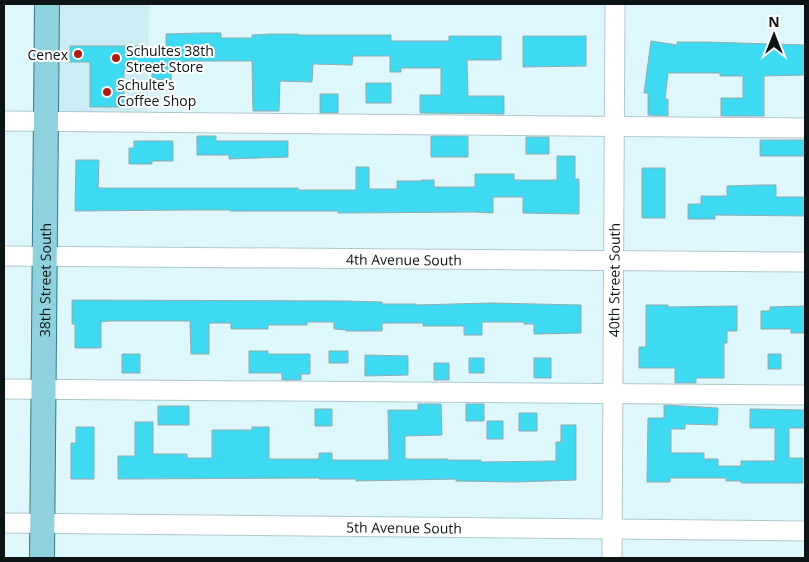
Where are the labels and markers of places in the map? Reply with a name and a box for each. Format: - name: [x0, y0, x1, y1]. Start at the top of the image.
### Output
- place label: Schultes 38th Street Store: [126, 41, 214, 76]
- place label: Cenex: [28, 45, 69, 64]
- marker: Cenex: [72, 48, 84, 60]
- marker: Schultes 38th Street Store: [110, 52, 122, 64]
- place label: Schulte's Coffee Shop: [117, 75, 196, 110]
- marker: Schulte's Coffee Shop: [101, 86, 113, 98]

